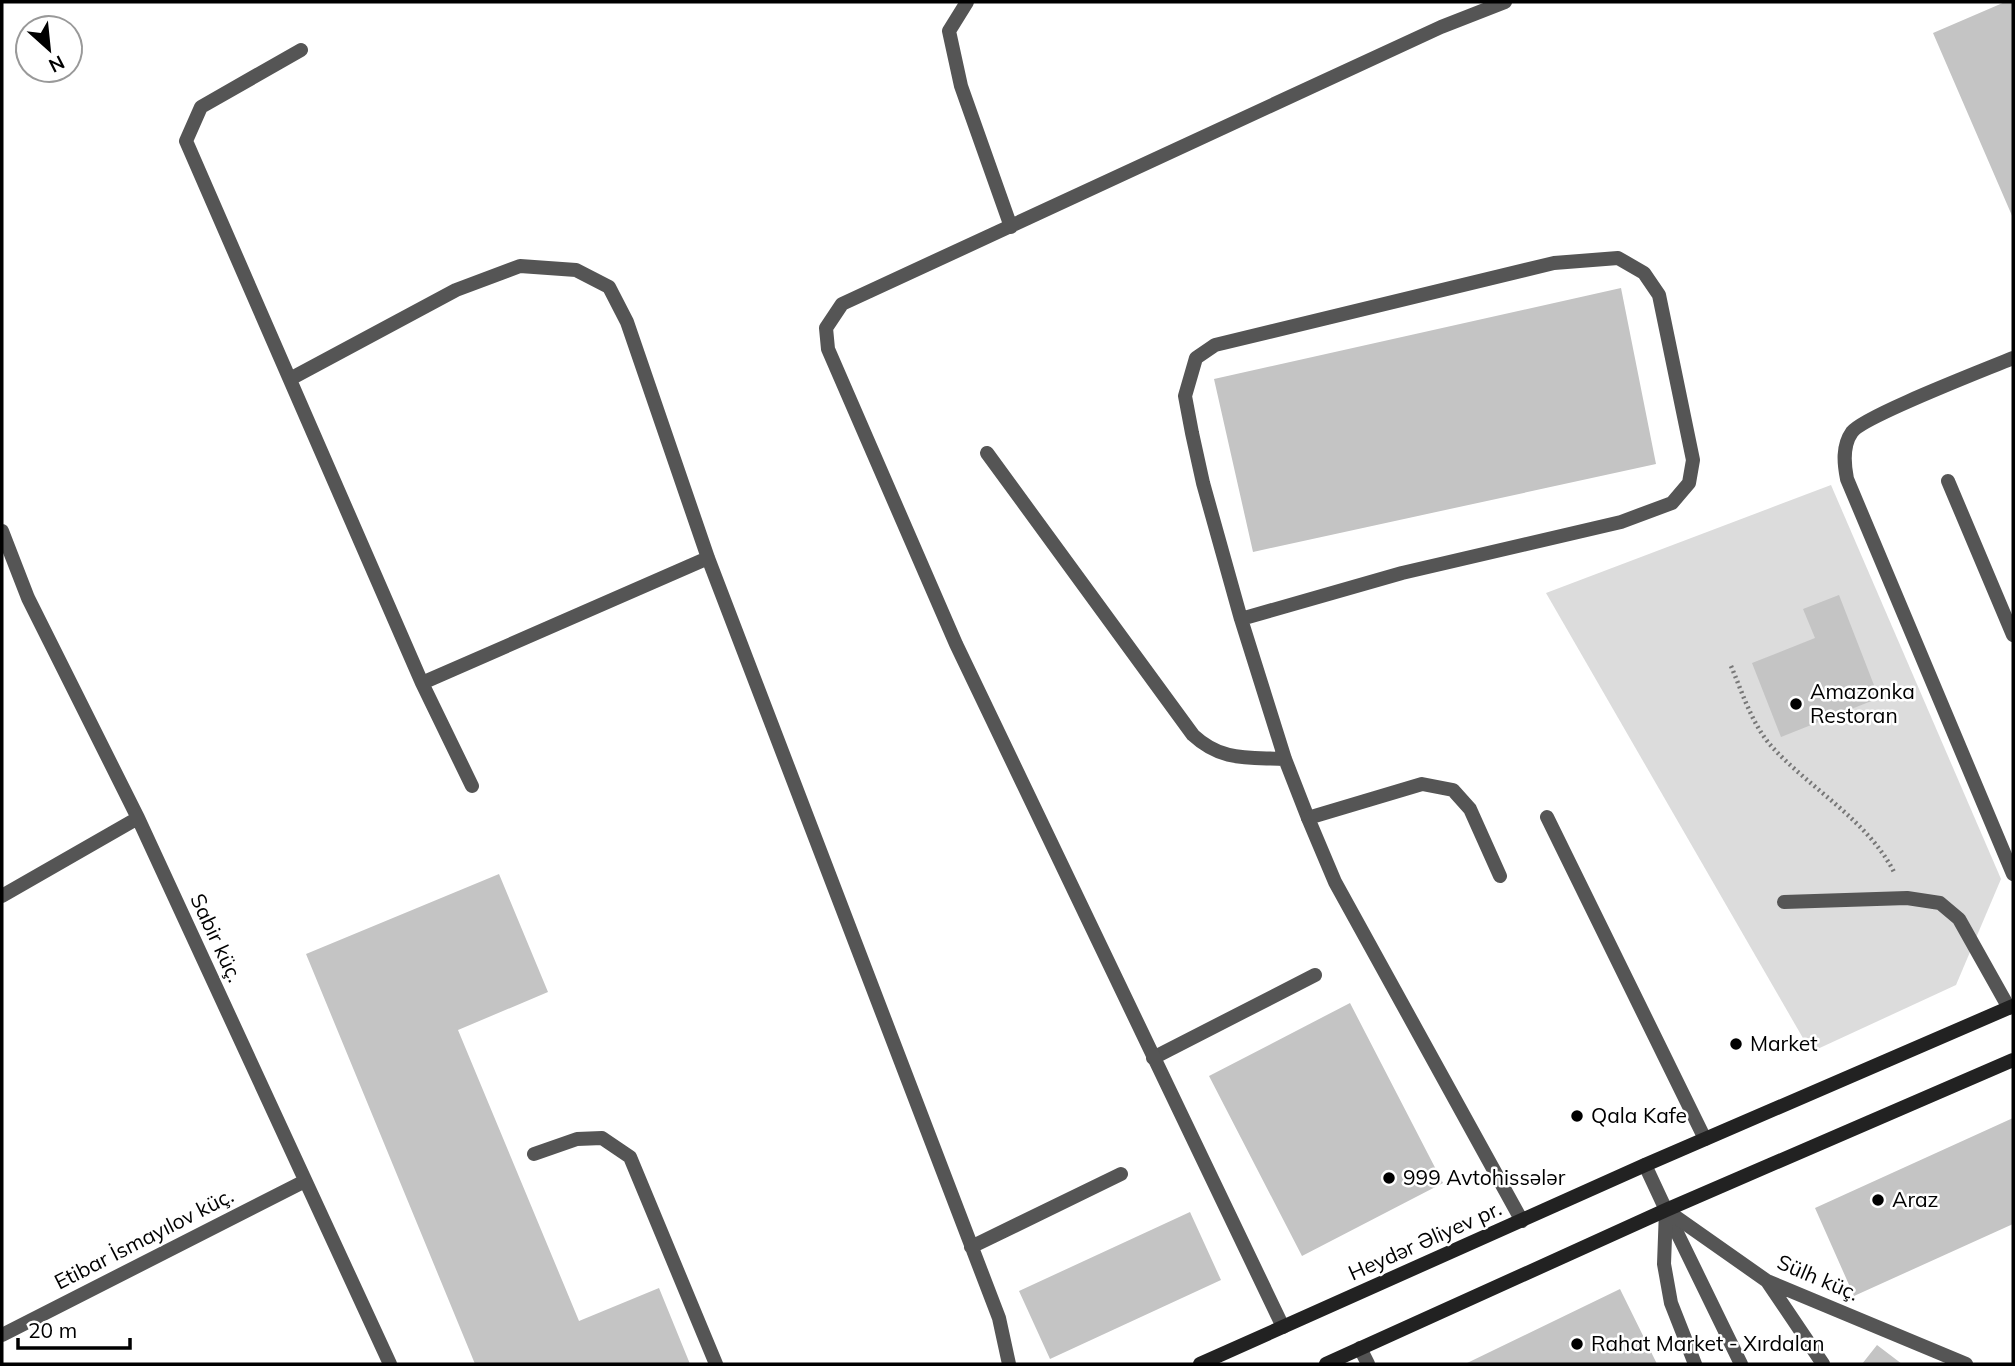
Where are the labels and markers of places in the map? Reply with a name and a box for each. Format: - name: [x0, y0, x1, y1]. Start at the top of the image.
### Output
- place label: Amazonka Restoran: [1810, 678, 1915, 728]
- marker: Amazonka Restoran: [1788, 696, 1804, 712]
- place label: Market: [1750, 1030, 1818, 1056]
- marker: Market: [1728, 1036, 1744, 1052]
- place label: Qala Kafe: [1591, 1102, 1687, 1128]
- marker: Qala Kafe: [1569, 1108, 1585, 1124]
- place label: 999 Avtohissələr: [1403, 1164, 1566, 1190]
- marker: 999 Avtohissələr: [1381, 1170, 1397, 1186]
- place label: Araz: [1892, 1186, 1938, 1212]
- marker: Araz: [1870, 1192, 1886, 1208]
- place label: Rahat Market - Xırdalan: [1591, 1330, 1825, 1356]
- marker: Rahat Market - Xırdalan: [1569, 1336, 1585, 1352]

